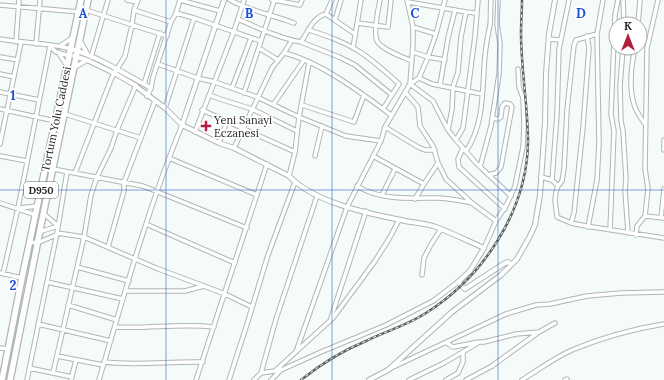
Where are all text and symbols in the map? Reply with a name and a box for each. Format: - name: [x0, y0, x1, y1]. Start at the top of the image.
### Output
- text: A: [79, 5, 88, 22]
- text: B: [245, 5, 254, 22]
- text: C: [411, 5, 420, 22]
- text: D: [576, 5, 586, 22]
- north arrow: [608, 16, 648, 56]
- text: K: [624, 19, 632, 33]
- street label: Tortum Yolu Caddesi: [38, 65, 74, 173]
- text: 1: [10, 87, 16, 104]
- place label: Yeni Sanayi Eczanesi: [213, 113, 272, 140]
- marker: Yeni Sanayi Eczanesi: [201, 121, 211, 131]
- road number: D950: [24, 182, 58, 198]
- text: 2: [10, 277, 17, 294]

